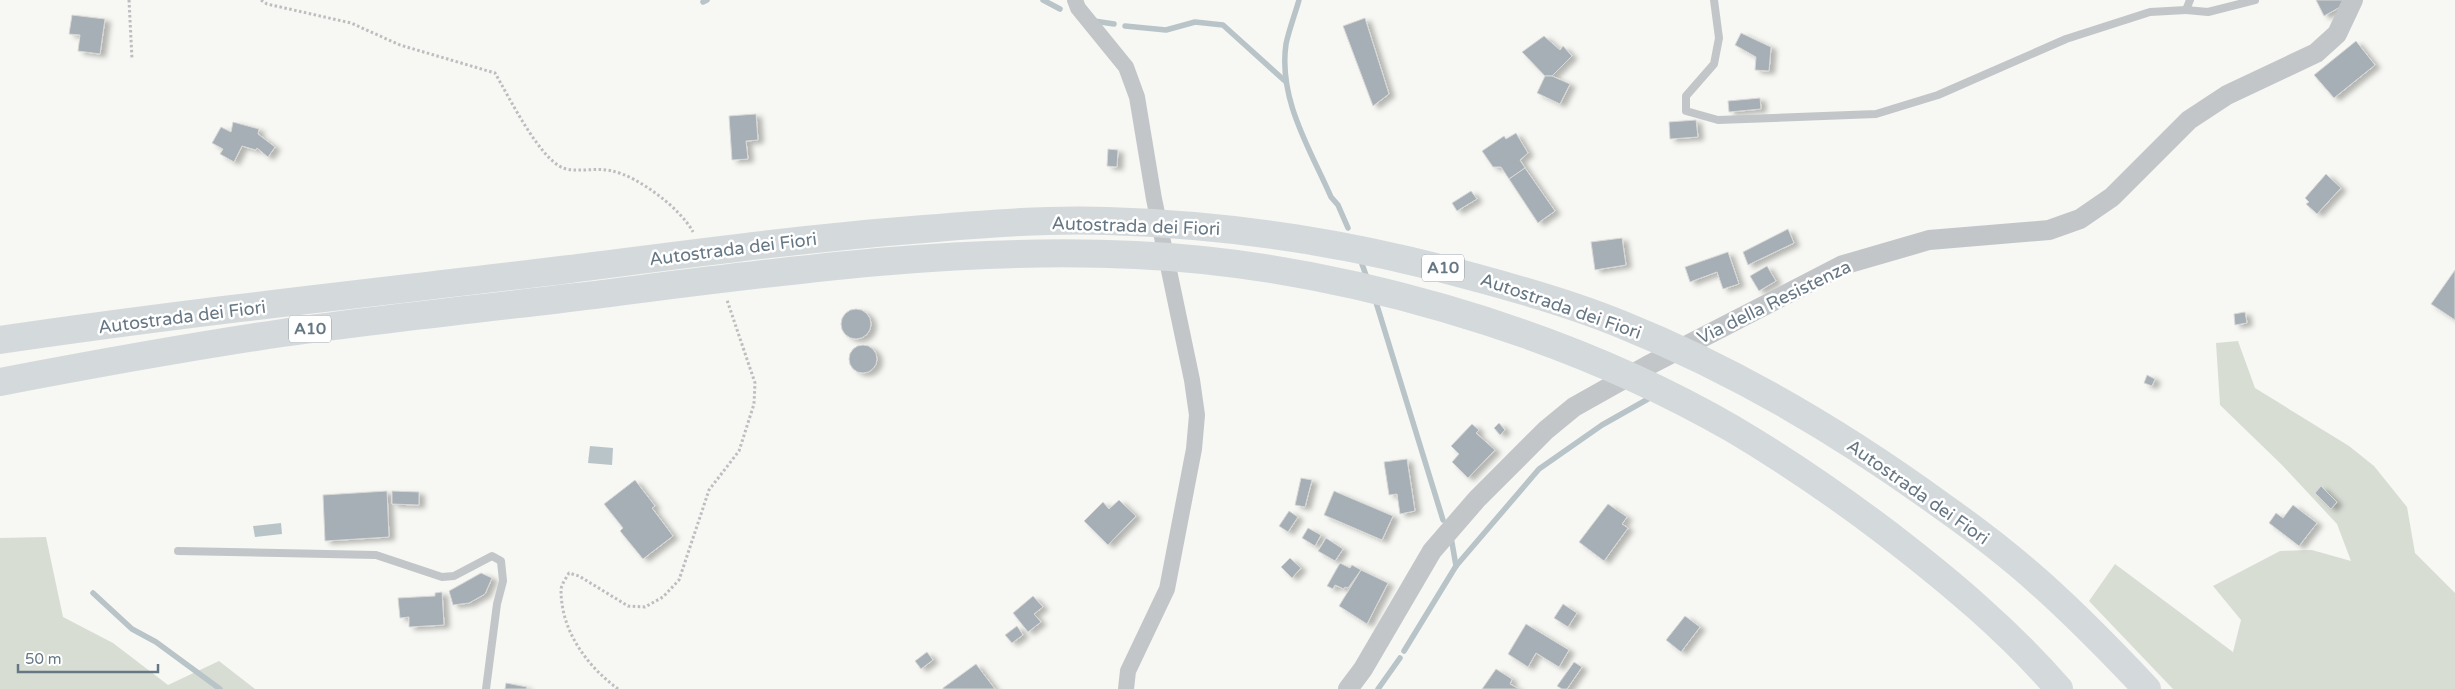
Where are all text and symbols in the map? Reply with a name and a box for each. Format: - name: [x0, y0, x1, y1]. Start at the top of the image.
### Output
- street label: Autostrada dei Fiori: [1051, 212, 1221, 240]
- street label: Autostrada dei Fiori: [648, 228, 818, 270]
- road number: A10: [1422, 254, 1464, 282]
- street label: Via della Resistenza: [1693, 255, 1855, 349]
- street label: Autostrada dei Fiori: [1478, 268, 1644, 344]
- street label: Autostrada dei Fiori: [97, 296, 267, 338]
- road number: A10: [289, 316, 331, 342]
- street label: Autostrada dei Fiori: [1843, 435, 1993, 549]
- scale bar: [18, 642, 158, 674]
- text: 50 m: [25, 650, 62, 668]

